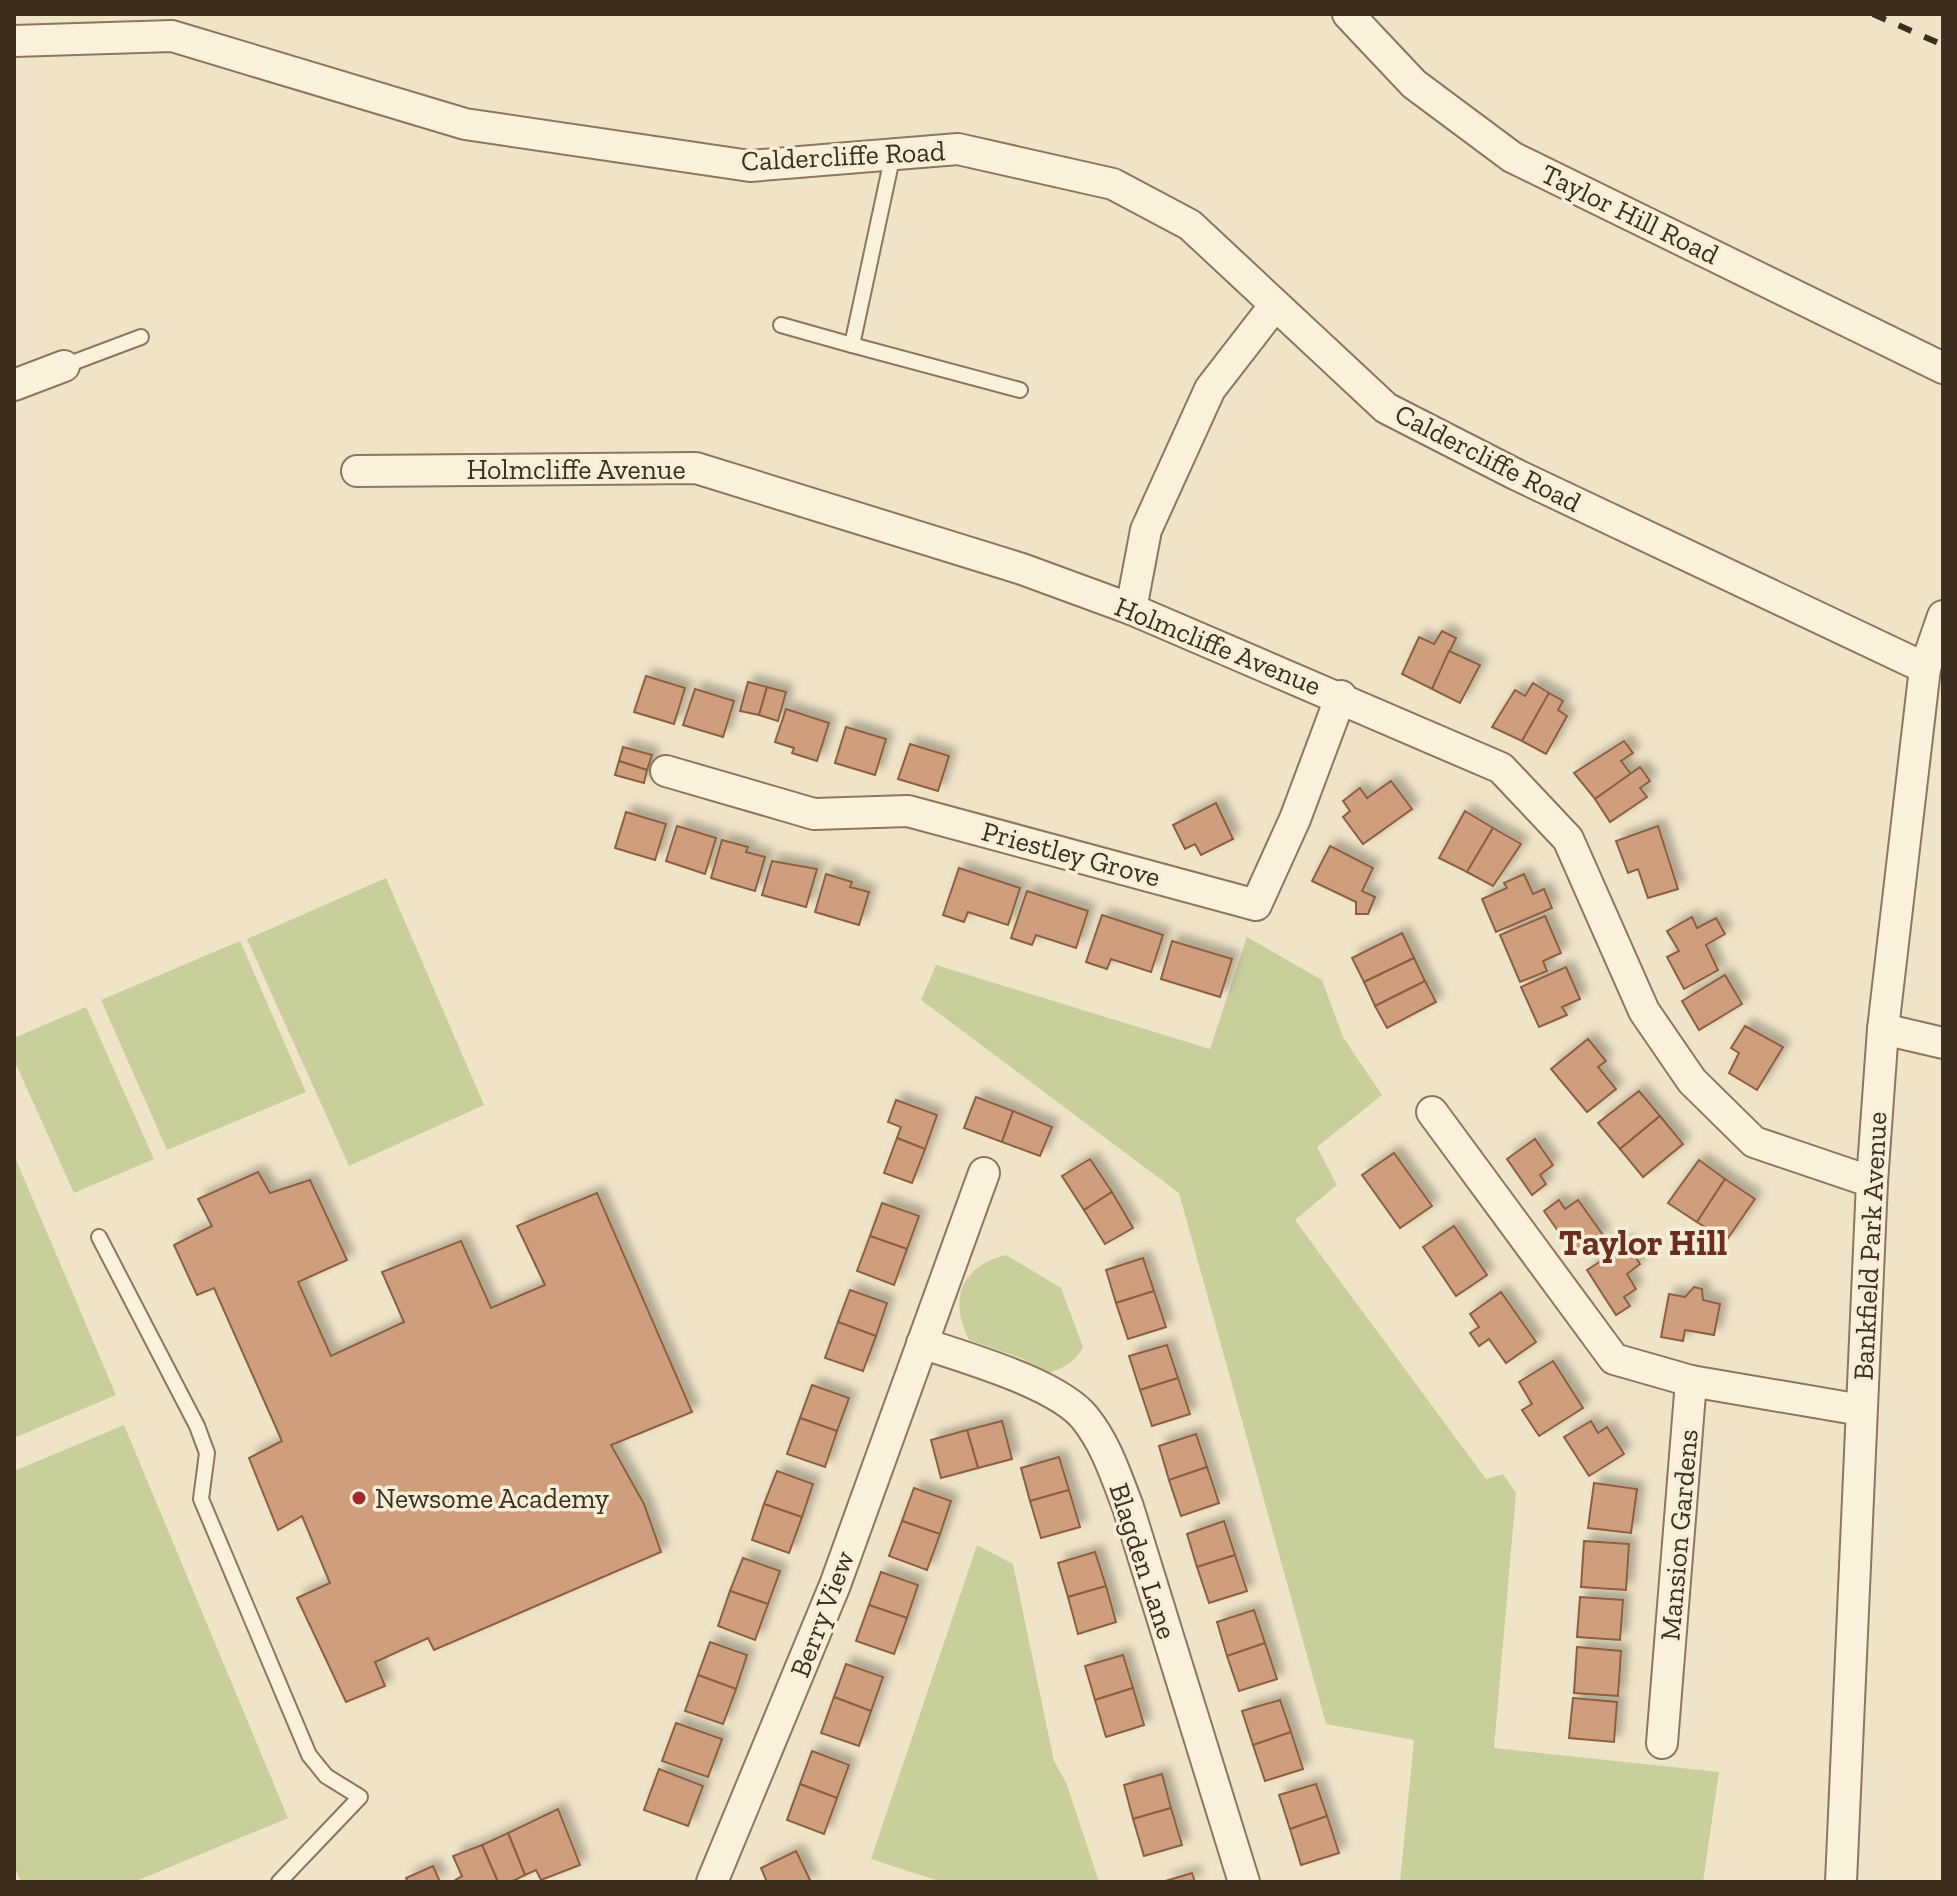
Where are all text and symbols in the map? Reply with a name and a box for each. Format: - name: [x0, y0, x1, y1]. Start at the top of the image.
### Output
- street label: Caldercliffe Road: [740, 134, 946, 178]
- street label: Taylor Hill Road: [1536, 157, 1724, 271]
- street label: Caldercliffe Road: [1389, 397, 1587, 519]
- street label: Holmcliffe Avenue: [466, 453, 686, 486]
- street label: Holmcliffe Avenue: [1110, 590, 1326, 702]
- street label: Priestley Grove: [978, 814, 1164, 894]
- street label: Bankfield Park Avenue: [1846, 1111, 1894, 1381]
- district label: Taylor Hill: [1559, 1221, 1727, 1264]
- street label: Mansion Gardens: [1653, 1428, 1705, 1642]
- street label: Blagden Lane: [1102, 1479, 1184, 1643]
- place label: Newsome Academy: [375, 1482, 610, 1515]
- marker: Newsome Academy: [350, 1489, 368, 1507]
- street label: Berry View: [783, 1546, 861, 1682]

